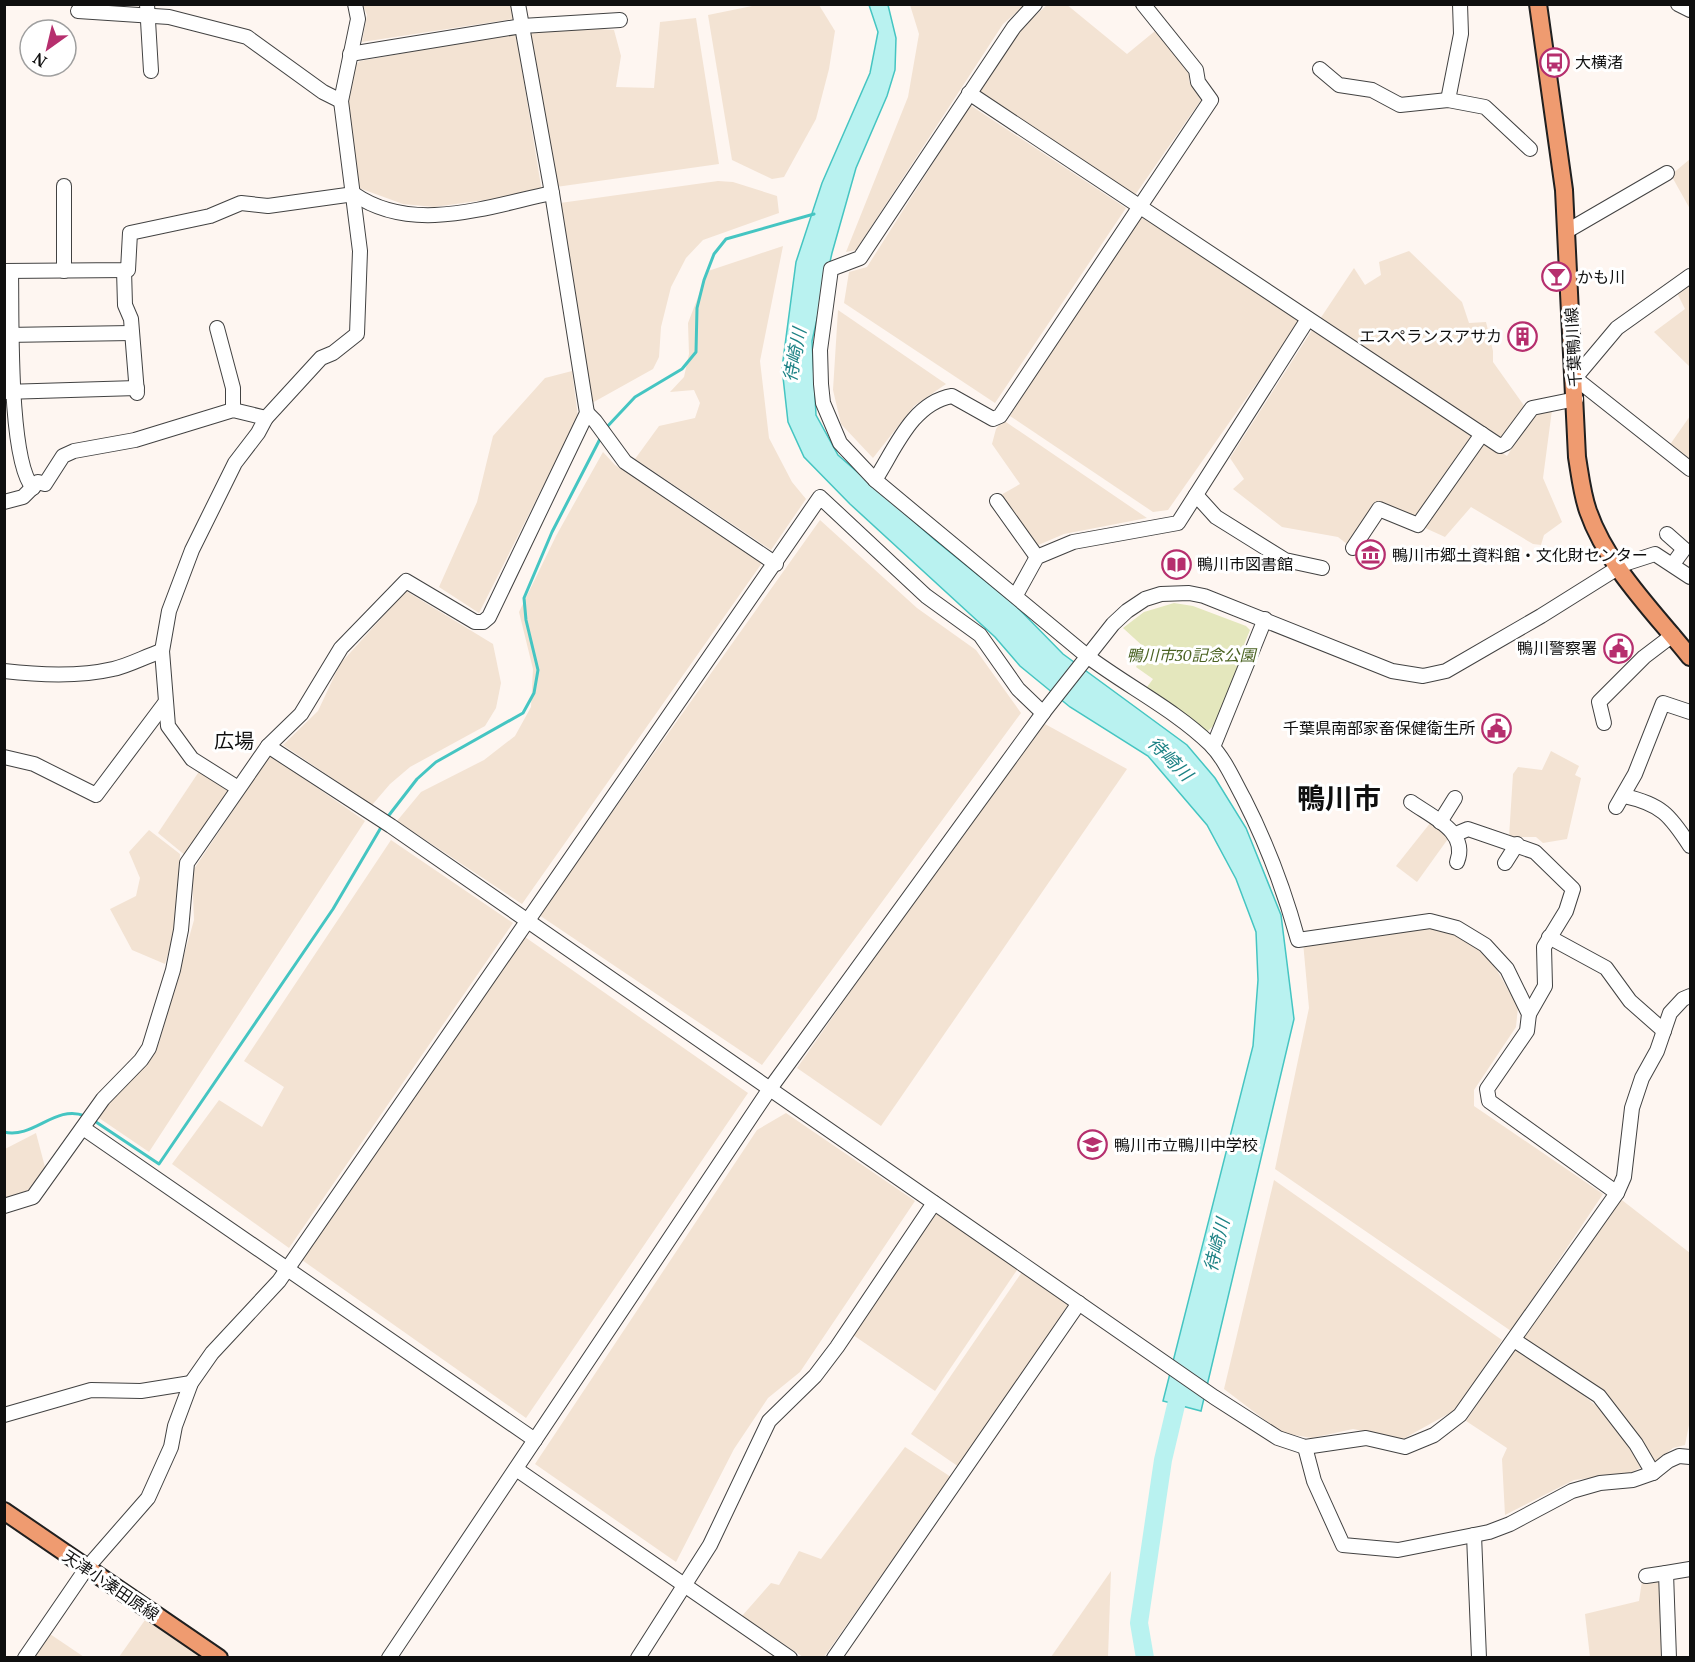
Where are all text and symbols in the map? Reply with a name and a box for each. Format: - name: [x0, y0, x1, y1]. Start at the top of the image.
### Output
- north arrow: [18, 18, 78, 78]
- bus stop icon: 大横渚: [1538, 46, 1570, 78]
- text: N: [28, 48, 51, 73]
- place label: 大横渚: [1575, 51, 1623, 73]
- bar icon: かも川: [1540, 261, 1572, 293]
- place label: かも川: [1577, 266, 1625, 288]
- street label: 千葉鴨川線: [1560, 306, 1586, 388]
- building icon: エスペランスアサカ: [1507, 320, 1539, 352]
- water label: 待崎川: [777, 324, 811, 384]
- place label: エスペランスアサカ: [1359, 325, 1502, 347]
- museum icon: 鴨川市郷土資料館・文化財センター: [1355, 539, 1387, 571]
- place label: 鴨川市郷土資料館・文化財センター: [1392, 544, 1648, 566]
- library icon: 鴨川市図書館: [1160, 548, 1192, 580]
- place label: 鴨川市図書館: [1197, 553, 1293, 575]
- public building icon: 鴨川警察署: [1602, 632, 1634, 664]
- place label: 鴨川警察署: [1517, 637, 1597, 659]
- park label: 鴨川市30記念公園: [1127, 644, 1257, 666]
- public building icon: 千葉県南部家畜保健衛生所: [1480, 712, 1512, 744]
- place label: 千葉県南部家畜保健衛生所: [1283, 717, 1475, 739]
- district label: 広場: [214, 727, 254, 754]
- water label: 待崎川: [1143, 731, 1200, 787]
- district label: 鴨川市: [1297, 779, 1381, 816]
- school or university icon: 鴨川市立鴨川中学校: [1077, 1129, 1109, 1161]
- place label: 鴨川市立鴨川中学校: [1114, 1134, 1258, 1156]
- water label: 待崎川: [1198, 1214, 1235, 1274]
- street label: 天津小湊田原線: [58, 1545, 164, 1625]

